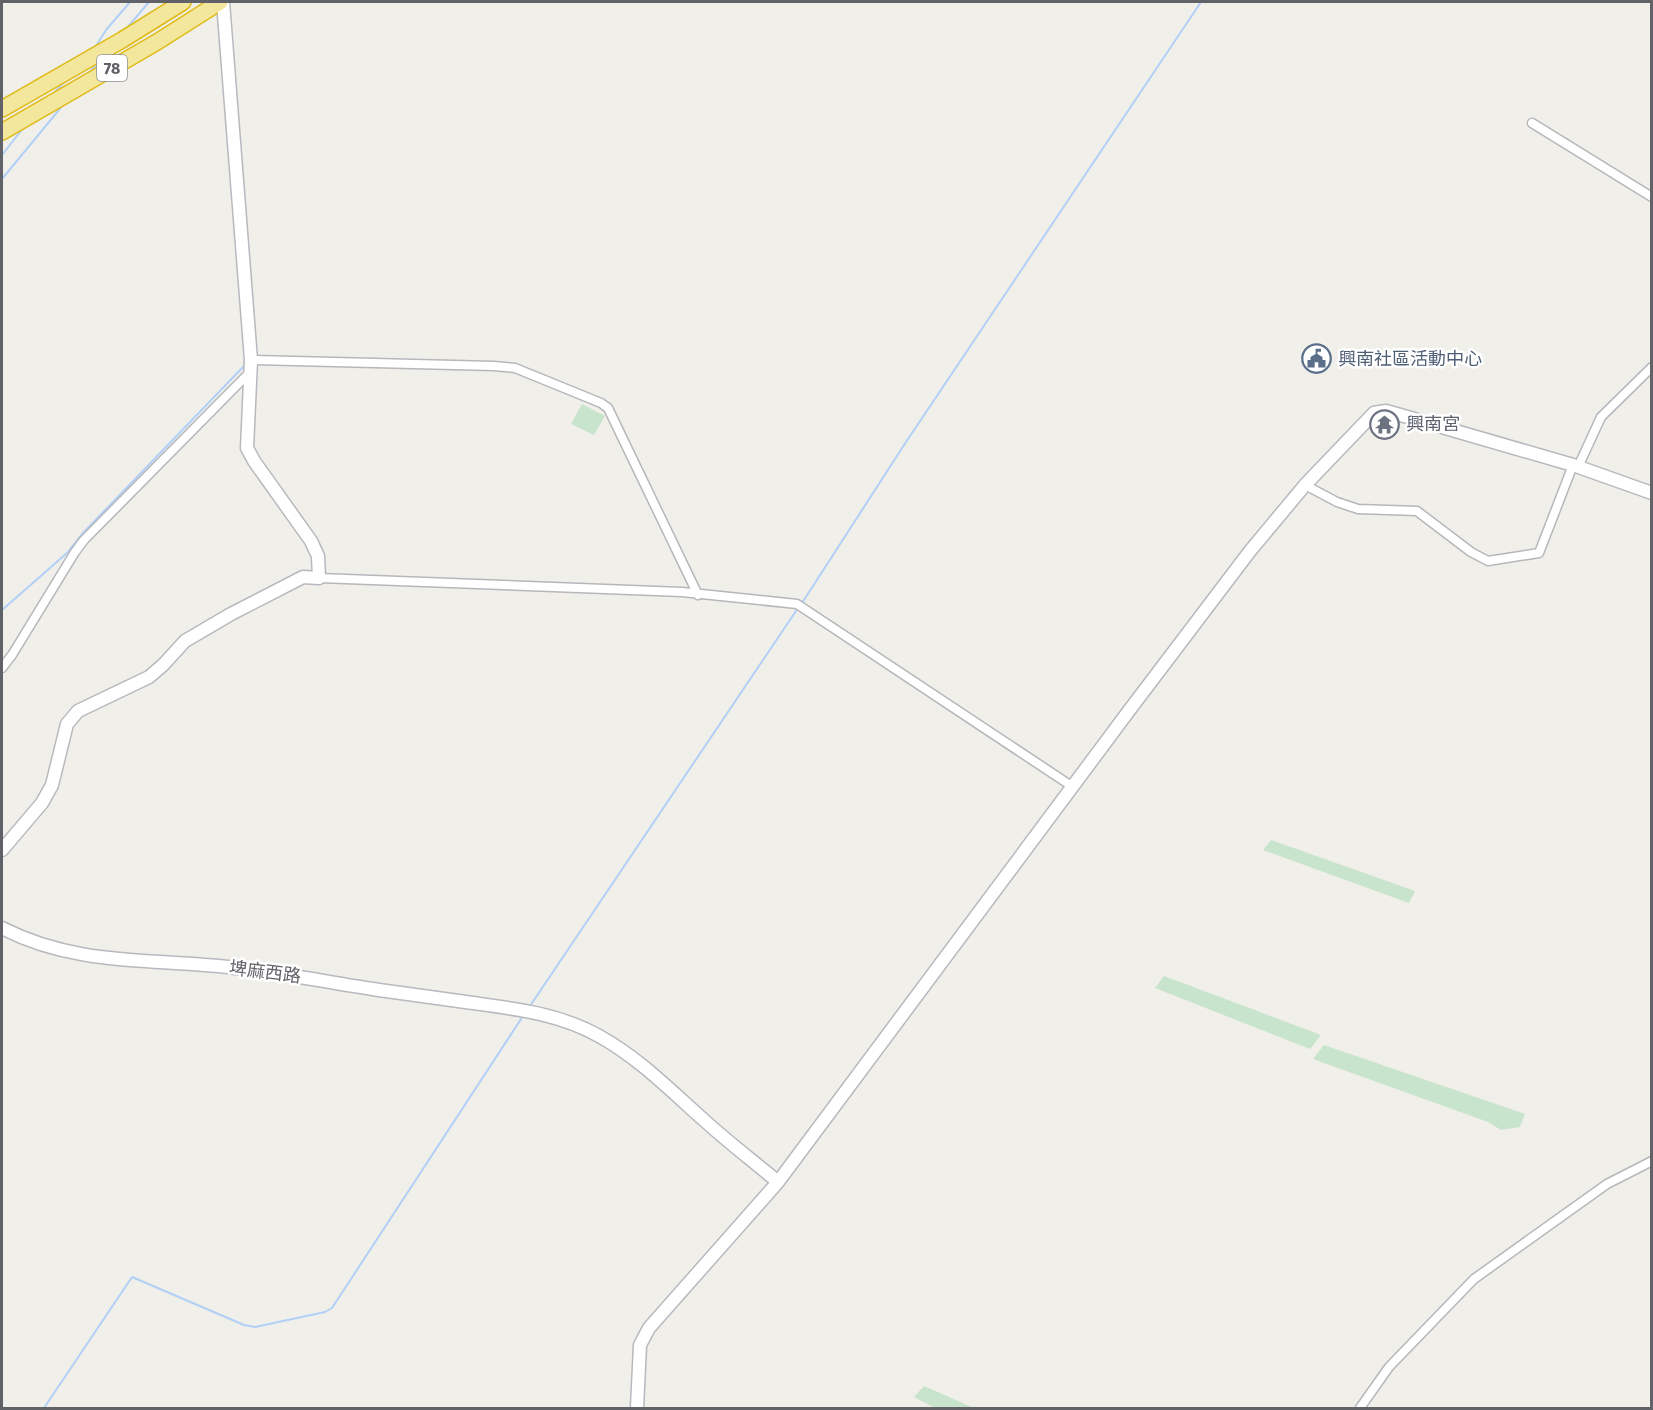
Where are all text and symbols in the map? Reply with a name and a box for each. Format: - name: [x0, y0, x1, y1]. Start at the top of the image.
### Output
- road number: 78: [97, 55, 127, 81]
- public building icon: 興南社區活動中心: [1301, 343, 1333, 375]
- place label: 興南社區活動中心: [1338, 348, 1482, 370]
- temple icon: 興南宮: [1369, 408, 1401, 440]
- place label: 興南宮: [1406, 413, 1460, 435]
- street label: 埤麻西路: [228, 957, 302, 987]

